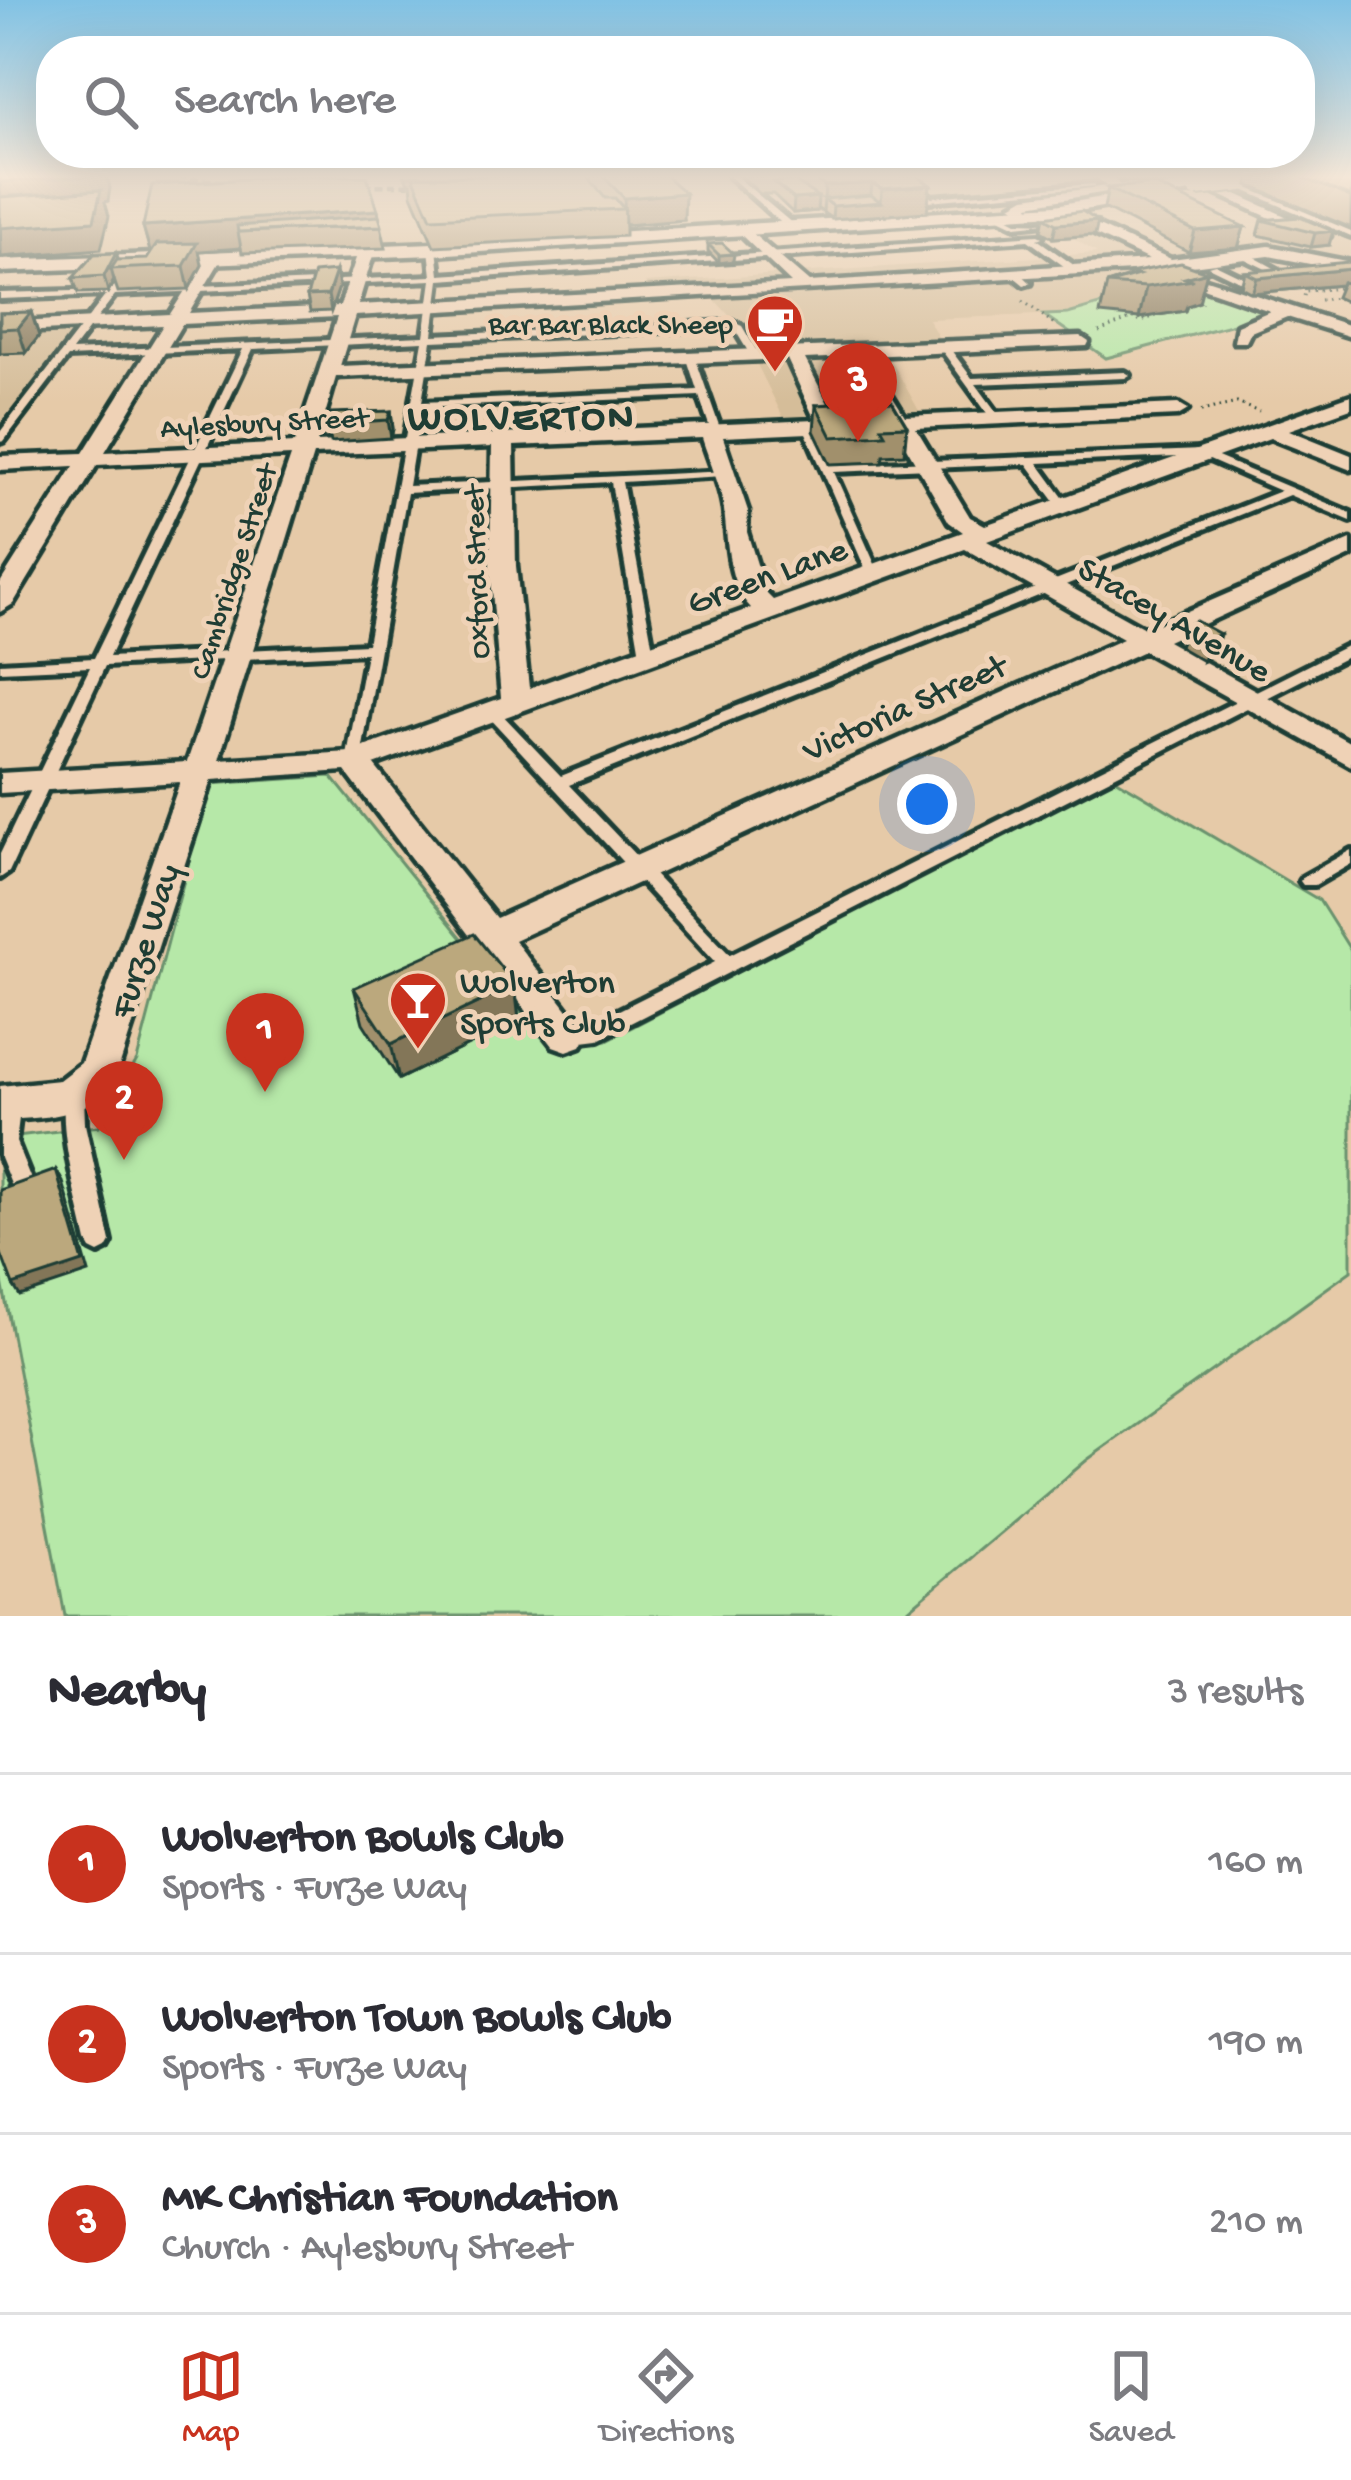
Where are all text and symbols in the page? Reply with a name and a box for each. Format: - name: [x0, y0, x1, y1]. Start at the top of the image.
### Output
- search box: [36, 36, 1315, 168]
- icon: search: [78, 69, 144, 135]
- text: Search here: [174, 76, 396, 129]
- cafe icon: Bar Bar Black Sheep: [744, 292, 806, 374]
- place label: Bar Bar Black Sheep: [488, 310, 733, 345]
- pin: 3: [819, 343, 897, 442]
- district label: WOLVERTON: [408, 398, 636, 444]
- street label: Aylesbury Street: [159, 402, 372, 448]
- street label: Cambridge Street: [185, 458, 288, 685]
- street label: Oxford Street: [459, 482, 500, 659]
- street label: Green Lane: [682, 530, 854, 628]
- street label: Stacey Avenue: [1068, 550, 1278, 696]
- street label: Victoria Street: [796, 646, 1017, 775]
- your location: [897, 774, 957, 834]
- street label: Furze Way: [103, 859, 193, 1025]
- place label: Wolverton Sports Club: [460, 964, 626, 1048]
- bar icon: Wolverton Sports Club: [387, 969, 449, 1051]
- pin: 1: [226, 993, 304, 1092]
- pin: 2: [85, 1061, 163, 1160]
- text: Nearby: [48, 1664, 206, 1724]
- text: 3 results: [1168, 1671, 1303, 1717]
- text: Wolverton Bowls Club: [162, 1814, 564, 1867]
- text: 1: [79, 1841, 95, 1887]
- text: 160 m: [1208, 1841, 1303, 1887]
- text: Sports · Furze Way: [162, 1867, 467, 1913]
- text: Wolverton Town Bowls Club: [162, 1994, 671, 2047]
- text: 2: [77, 2021, 97, 2067]
- text: 190 m: [1209, 2021, 1303, 2067]
- text: Sports · Furze Way: [162, 2047, 467, 2093]
- text: MK Christian Foundation: [162, 2174, 618, 2227]
- text: 3: [77, 2201, 97, 2247]
- text: 210 m: [1209, 2201, 1303, 2247]
- text: Church · Aylesbury Street: [162, 2227, 572, 2273]
- tab: Map: [178, 2343, 244, 2453]
- tab: Directions: [599, 2343, 733, 2453]
- tab: Saved: [1089, 2343, 1173, 2453]

